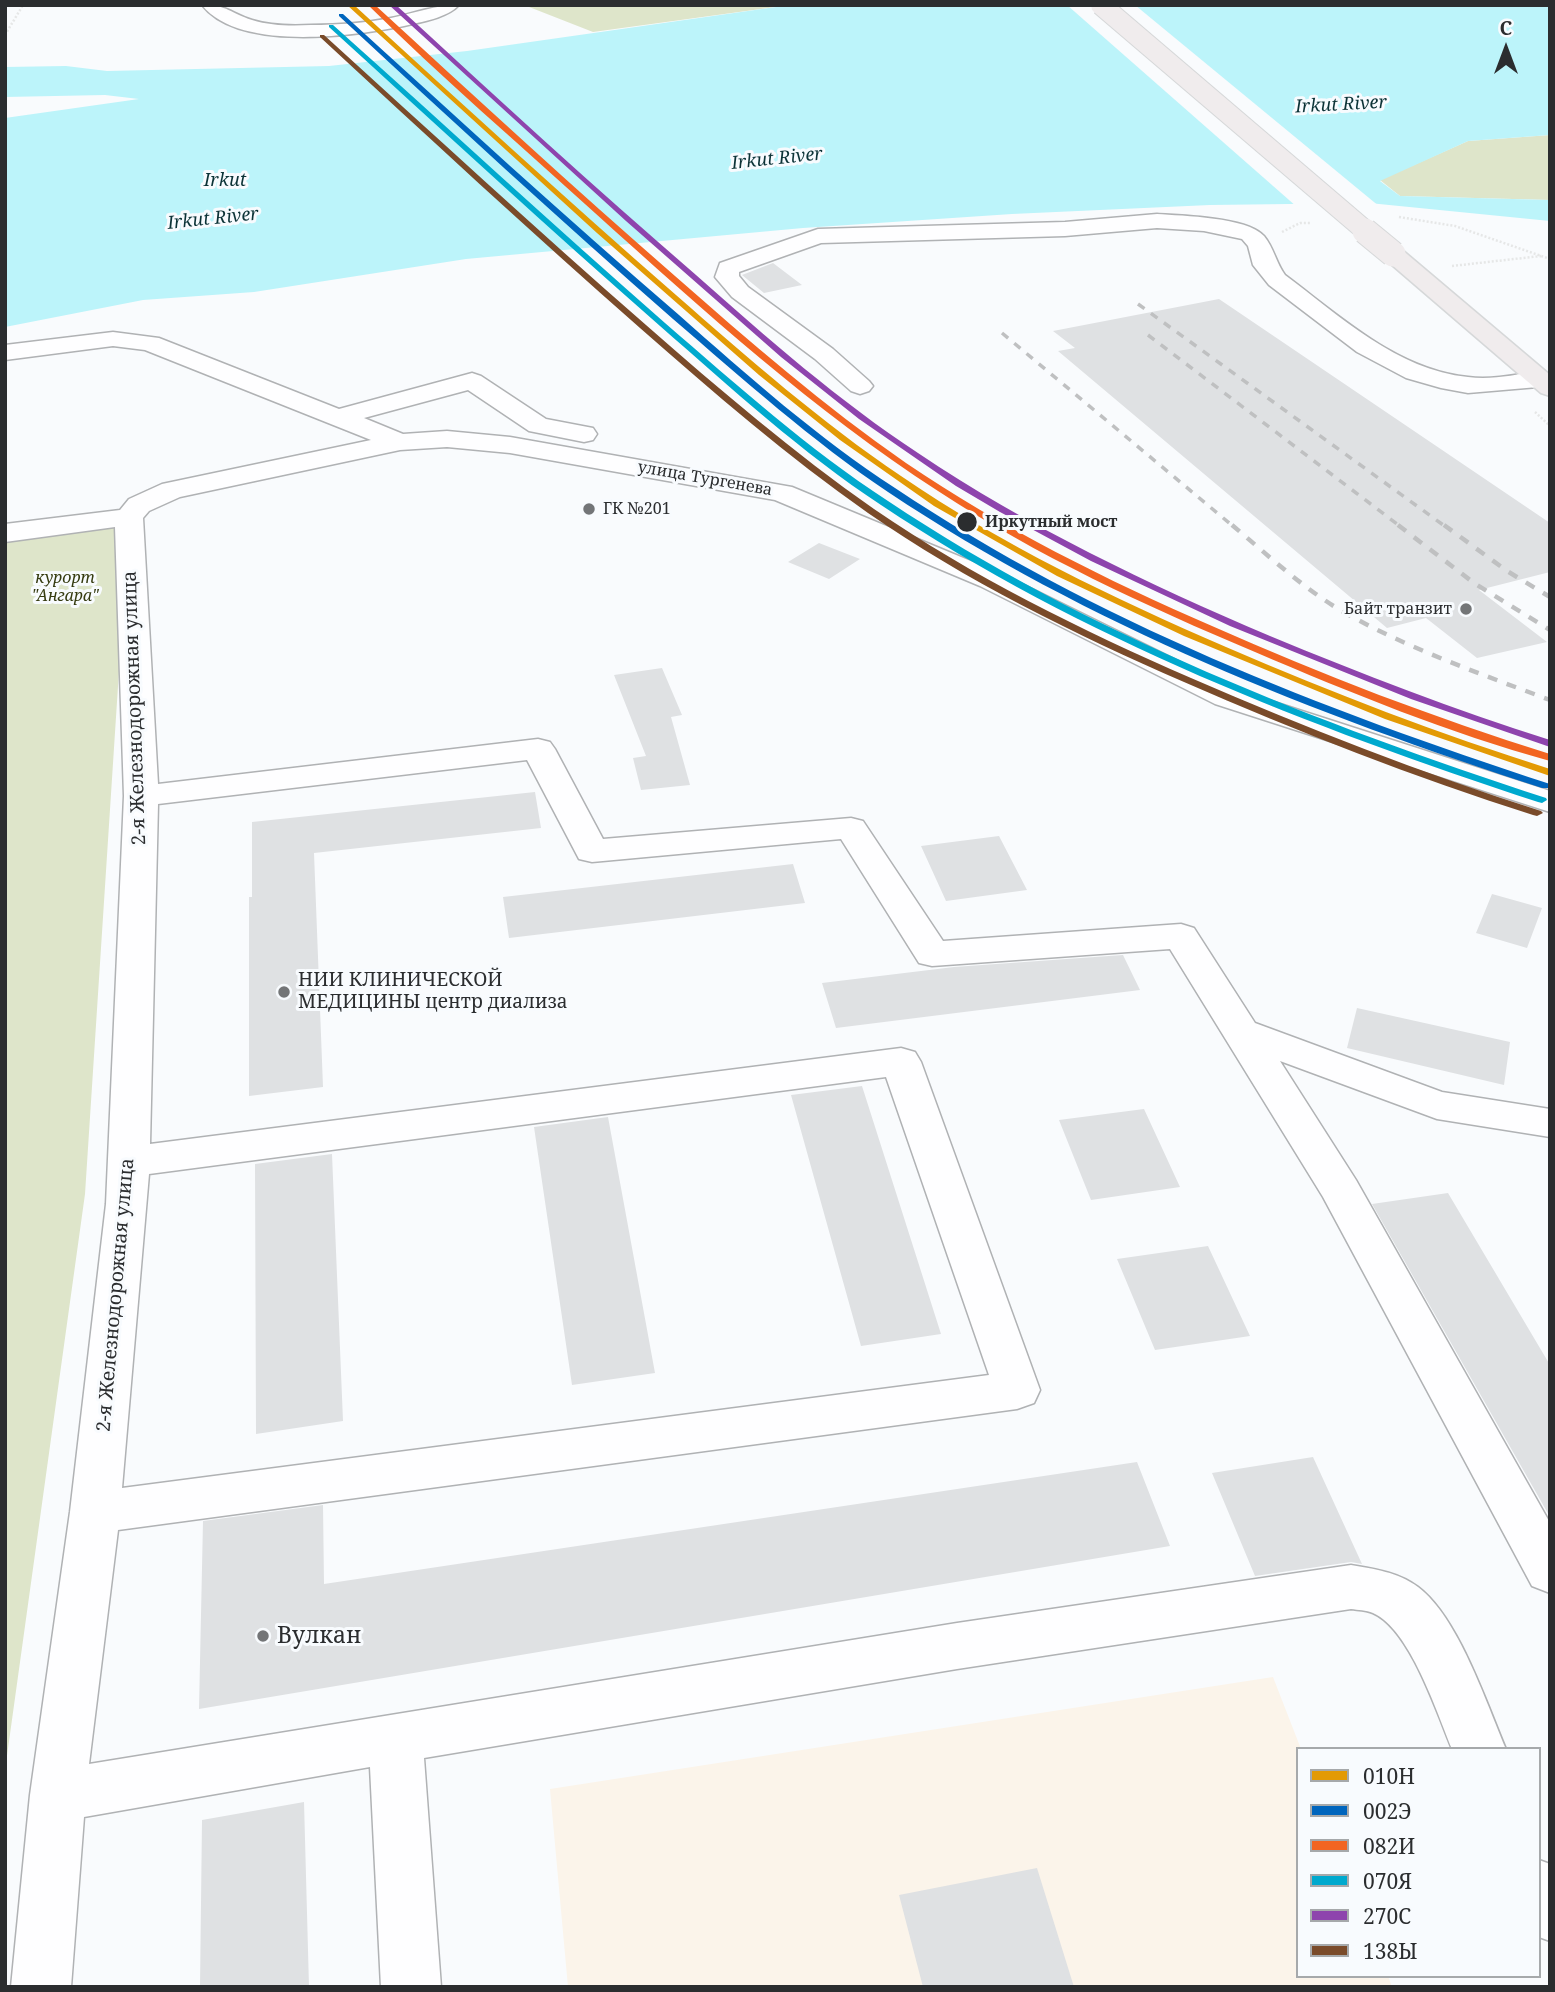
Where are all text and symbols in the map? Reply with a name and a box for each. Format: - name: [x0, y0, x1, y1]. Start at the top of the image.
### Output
- north arrow: [1471, 14, 1541, 84]
- text: С: [1500, 15, 1512, 41]
- water label: Irkut River: [1295, 92, 1387, 118]
- water label: Irkut River: [730, 143, 824, 175]
- water label: Irkut: [204, 170, 246, 192]
- water label: Irkut River: [166, 203, 260, 235]
- street label: улица Тургенева: [636, 458, 774, 500]
- place label: ГК №201: [603, 499, 671, 519]
- marker: ГК №201: [581, 501, 597, 517]
- marker: Иркутный мост: [955, 510, 979, 534]
- place label: Иркутный мост: [985, 512, 1117, 532]
- park label: курорт "Ангара": [31, 568, 99, 606]
- street label: 2-я Железнодорожная улица: [119, 570, 151, 846]
- place label: Байт транзит: [1344, 599, 1452, 619]
- marker: Байт транзит: [1458, 601, 1474, 617]
- place label: НИИ КЛИНИЧЕСКОЙ МЕДИЦИНЫ центр диализа: [298, 970, 567, 1014]
- marker: НИИ КЛИНИЧЕСКОЙ МЕДИЦИНЫ центр диализа: [276, 984, 292, 1000]
- street label: 2-я Железнодорожная улица: [93, 1157, 139, 1433]
- place label: Вулкан: [277, 1622, 361, 1650]
- marker: Вулкан: [255, 1628, 271, 1644]
- legend: [1296, 1747, 1541, 1978]
- text: 010Н: [1363, 1762, 1415, 1790]
- text: 002Э: [1363, 1797, 1411, 1825]
- text: 082И: [1363, 1832, 1415, 1860]
- text: 070Я: [1363, 1867, 1412, 1895]
- text: 270С: [1363, 1902, 1411, 1930]
- text: 138Ы: [1363, 1937, 1417, 1965]

